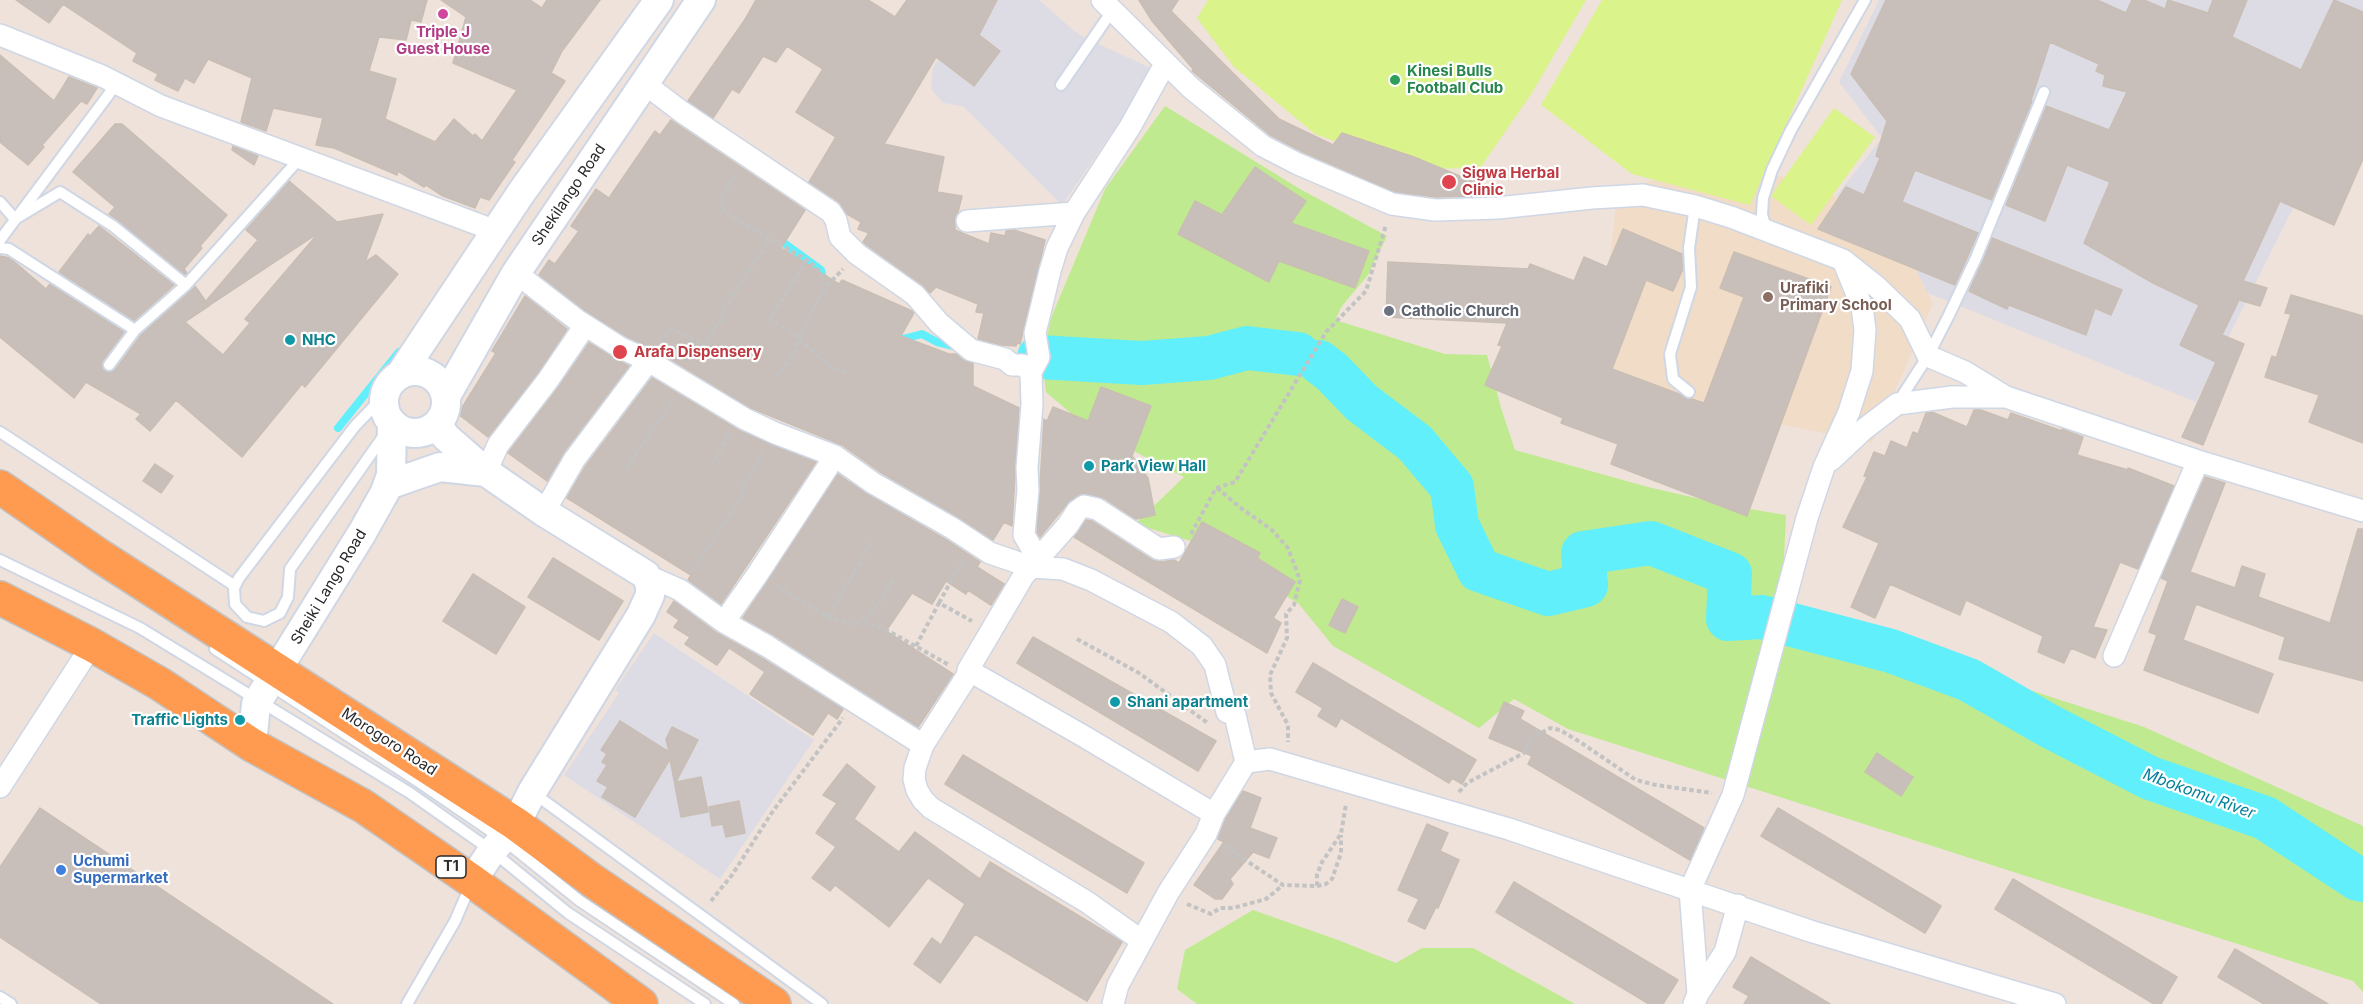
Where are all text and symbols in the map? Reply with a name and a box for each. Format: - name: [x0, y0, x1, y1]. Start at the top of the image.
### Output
- marker: Triple J Guest House: [436, 7, 450, 21]
- place label: Triple J Guest House: [396, 23, 490, 58]
- place label: Kinesi Bulls Football Club: [1407, 62, 1503, 97]
- marker: Kinesi Bulls Football Club: [1388, 73, 1402, 87]
- street label: Shekilango Road: [528, 141, 610, 249]
- place label: Sigwa Herbal Clinic: [1462, 164, 1559, 199]
- marker: Sigwa Herbal Clinic: [1440, 173, 1458, 191]
- place label: Urafiki Primary School: [1780, 279, 1892, 314]
- marker: Urafiki Primary School: [1761, 290, 1775, 304]
- place label: Catholic Church: [1401, 302, 1519, 320]
- marker: Catholic Church: [1382, 304, 1396, 318]
- place label: NHC: [302, 331, 336, 349]
- marker: NHC: [283, 333, 297, 347]
- marker: Arafa Dispensery: [611, 343, 629, 361]
- place label: Arafa Dispensery: [634, 343, 761, 361]
- place label: Park View Hall: [1101, 457, 1206, 475]
- marker: Park View Hall: [1082, 459, 1096, 473]
- street label: Sheiki Lango Road: [287, 526, 371, 648]
- place label: Shani apartment: [1127, 693, 1248, 711]
- marker: Shani apartment: [1108, 695, 1122, 709]
- street label: Morogoro Road: [338, 705, 440, 779]
- place label: Traffic Lights: [131, 711, 228, 729]
- marker: Traffic Lights: [233, 713, 247, 727]
- water label: Mbokomu River: [2140, 765, 2258, 823]
- place label: Uchumi Supermarket: [73, 852, 168, 887]
- road number: T1: [436, 856, 466, 878]
- marker: Uchumi Supermarket: [54, 863, 68, 877]

